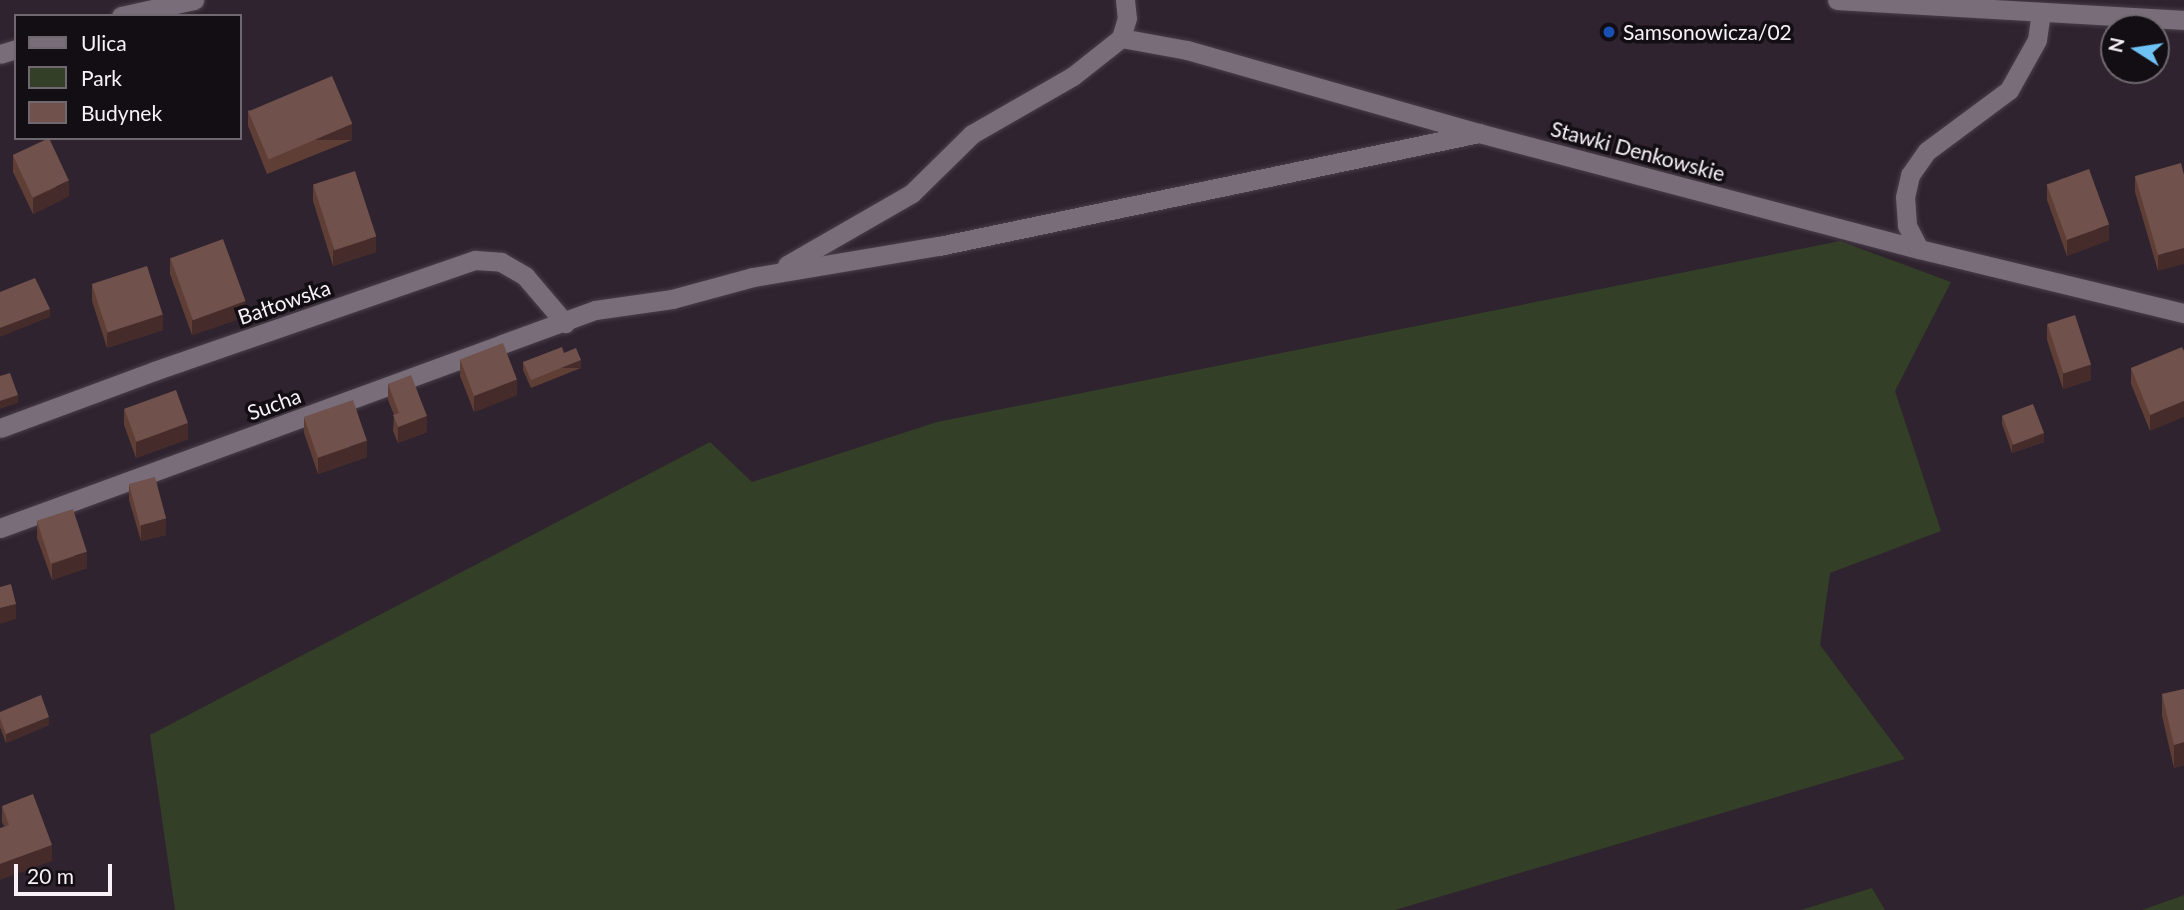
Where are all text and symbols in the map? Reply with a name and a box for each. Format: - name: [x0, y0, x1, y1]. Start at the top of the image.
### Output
- legend: [14, 14, 242, 140]
- north arrow: [2100, 14, 2170, 84]
- place label: Samsonowicza/02: [1623, 19, 1792, 45]
- marker: Samsonowicza/02: [1601, 24, 1617, 40]
- text: Ulica: [81, 30, 127, 55]
- text: N: [2103, 35, 2129, 55]
- text: Park: [81, 65, 122, 90]
- text: Budynek: [81, 100, 162, 125]
- street label: Stawki Denkowskie: [1548, 116, 1728, 186]
- street label: Bałtowska: [234, 274, 334, 330]
- street label: Sucha: [244, 383, 304, 425]
- scale bar: [18, 850, 116, 894]
- text: 20 m: [27, 863, 74, 888]

